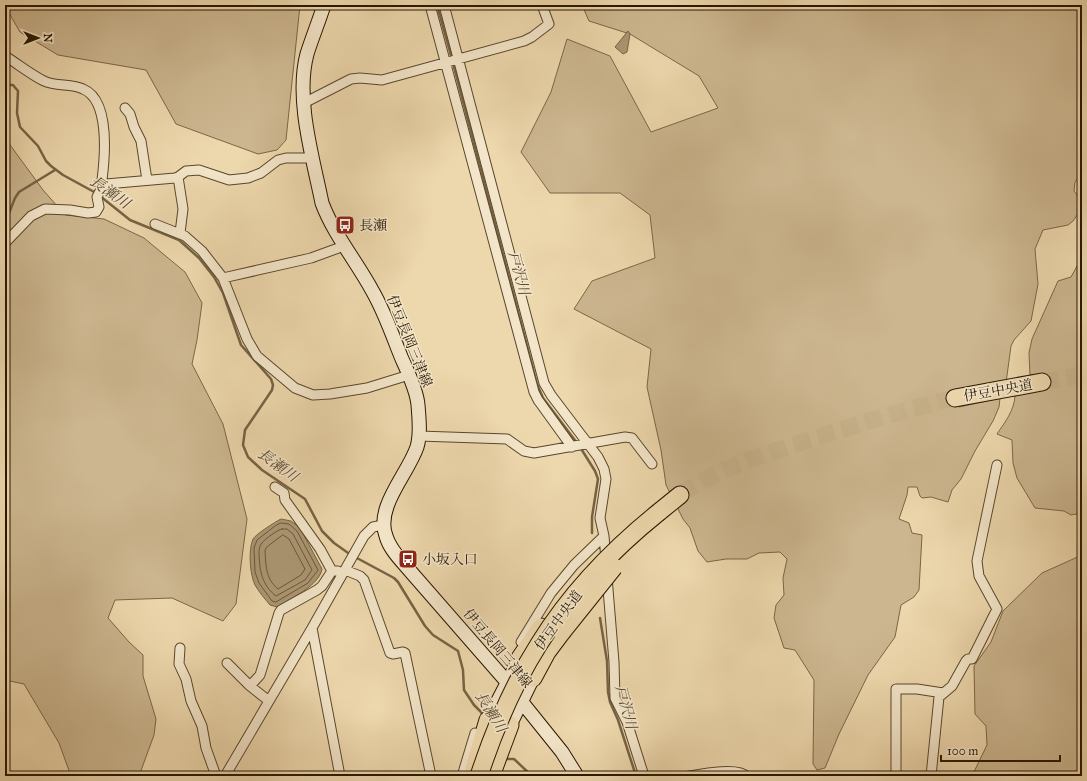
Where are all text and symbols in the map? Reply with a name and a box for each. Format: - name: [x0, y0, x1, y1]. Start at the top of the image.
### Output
- north arrow: [18, 18, 58, 58]
- text: N: [41, 33, 54, 43]
- water label: 長瀬川: [86, 172, 135, 213]
- bus stop icon: 長瀬: [334, 214, 356, 236]
- place label: 長瀬: [359, 217, 387, 234]
- water label: 戸沢川: [504, 249, 534, 299]
- street label: 伊豆長岡三津線: [383, 293, 436, 390]
- street label: 伊豆中央道: [962, 376, 1034, 405]
- water label: 長瀬川: [255, 444, 303, 487]
- bus stop icon: 小坂入口: [397, 548, 419, 570]
- place label: 小坂入口: [422, 551, 478, 568]
- street label: 伊豆中央道: [531, 587, 586, 654]
- street label: 伊豆長岡三津線: [460, 605, 536, 691]
- water label: 戸沢川: [611, 683, 641, 733]
- water label: 長瀬川: [471, 688, 512, 738]
- scale bar: [941, 737, 1060, 763]
- text: 100 m: [947, 744, 978, 758]

